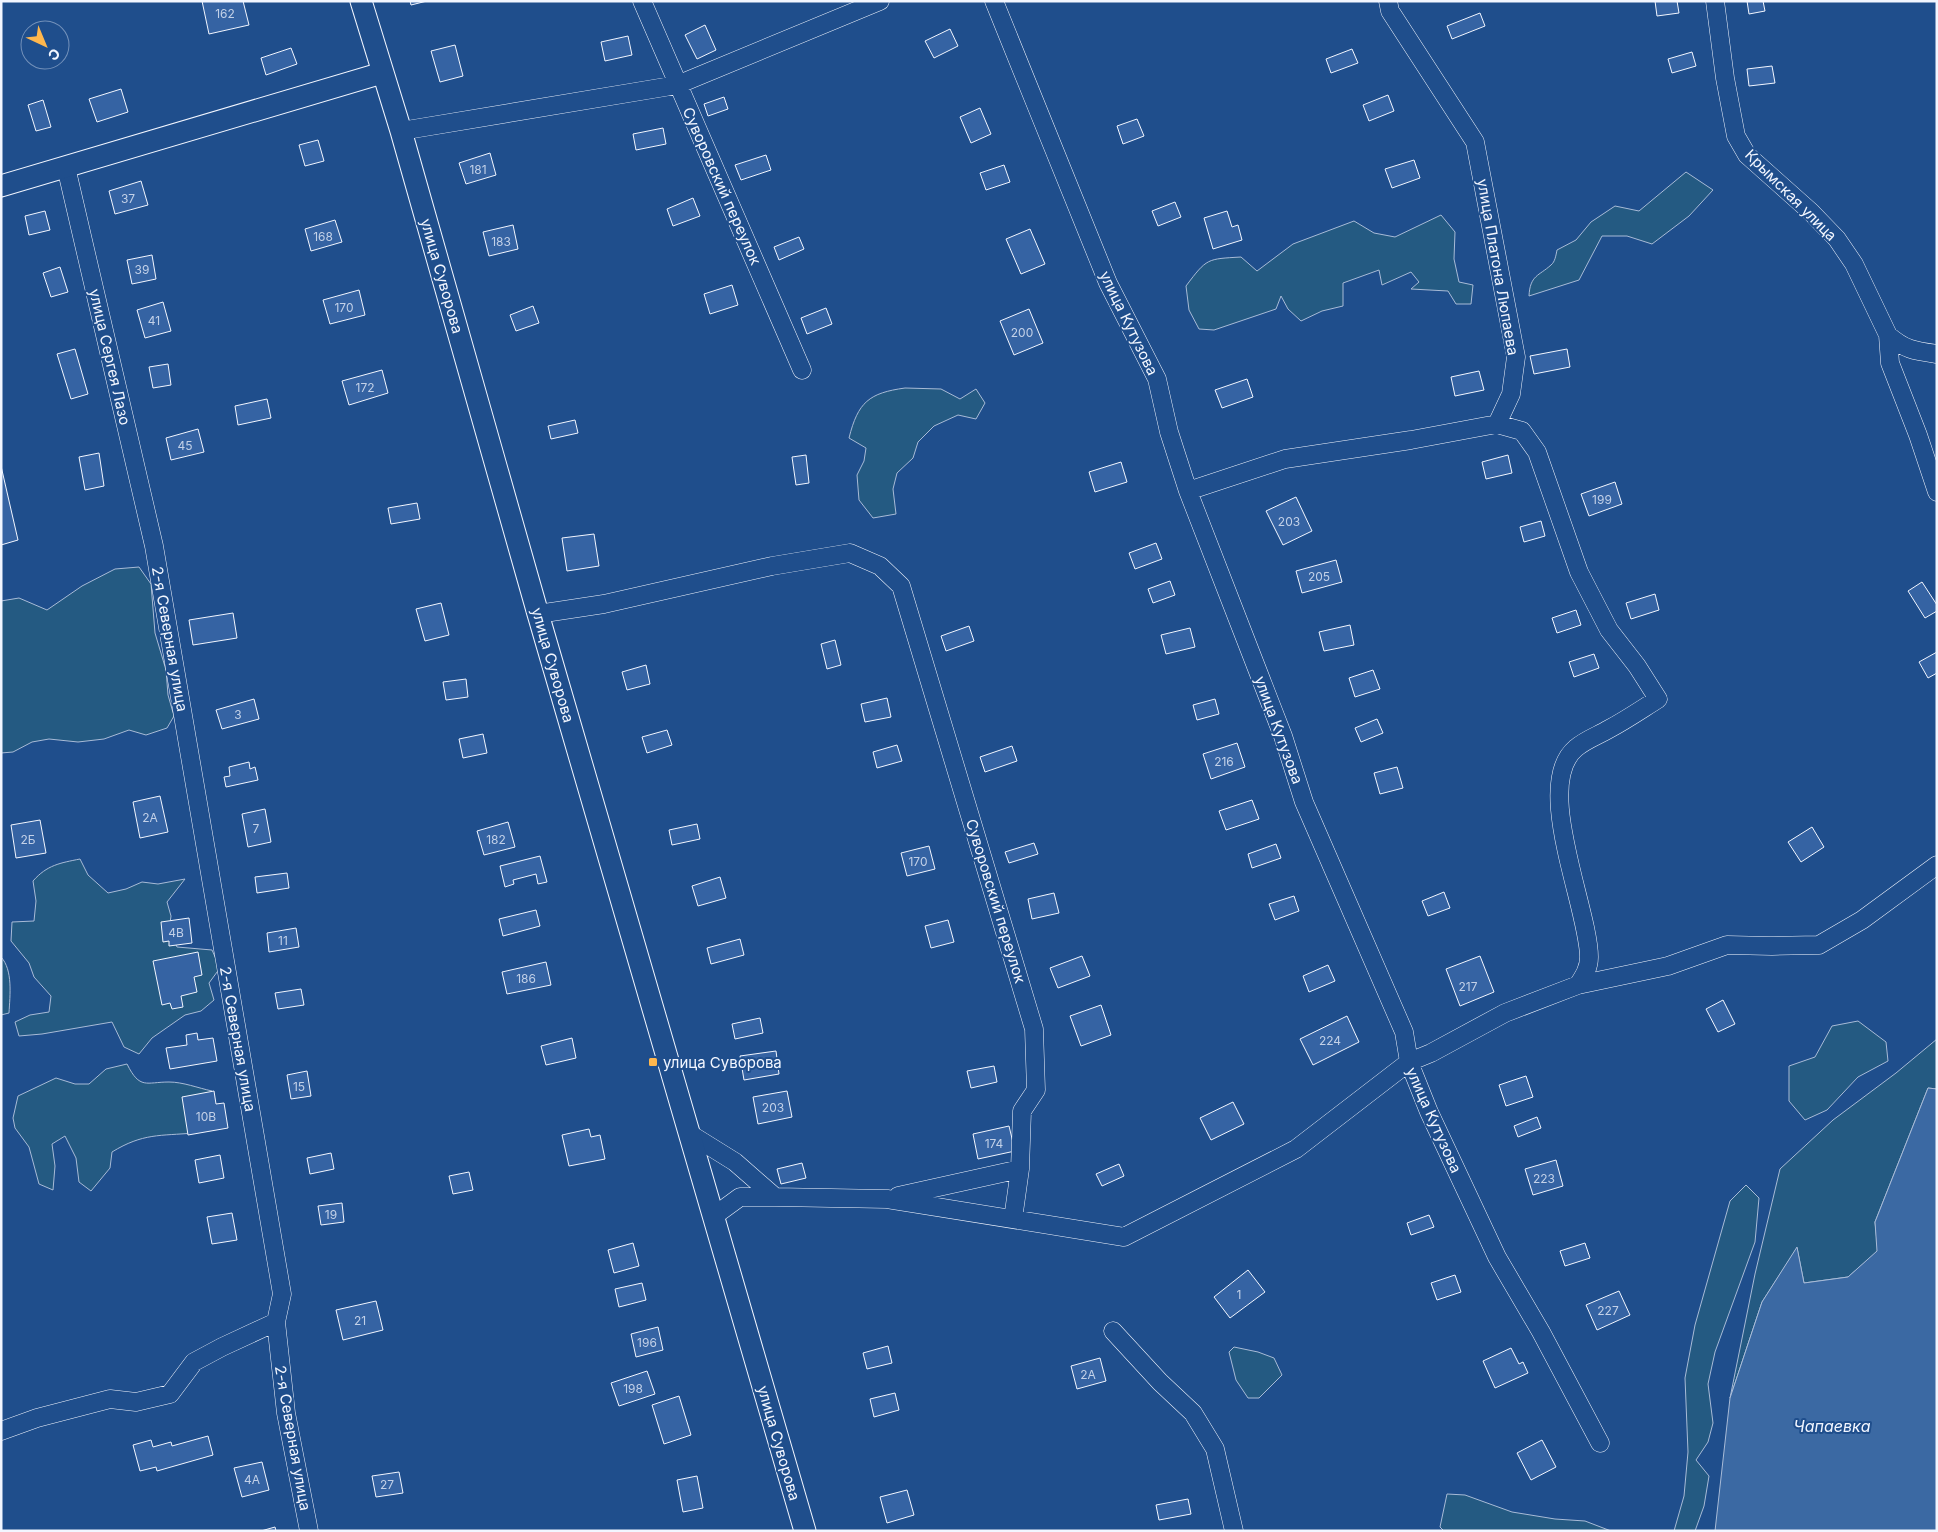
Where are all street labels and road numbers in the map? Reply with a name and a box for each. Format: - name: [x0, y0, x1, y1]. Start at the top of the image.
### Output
- street label: Суворовский переулок: [679, 104, 765, 268]
- street label: Крымская улица: [1741, 145, 1841, 245]
- street label: улица Платона Люпаева: [1473, 177, 1523, 357]
- street label: улица Суворова: [416, 216, 468, 336]
- street label: улица Кутузова: [1096, 268, 1162, 378]
- street label: улица Сергея Лазо: [85, 287, 135, 427]
- street label: 2-я Северная улица: [148, 565, 192, 713]
- street label: улица Суворова: [527, 605, 579, 725]
- street label: улица Кутузова: [1251, 673, 1307, 787]
- street label: Суворовский переулок: [962, 817, 1030, 985]
- street label: 2-я Северная улица: [216, 965, 260, 1113]
- street label: улица Кутузова: [1402, 1064, 1466, 1176]
- street label: 2-я Северная улица: [271, 1364, 315, 1512]
- street label: улица Суворова: [753, 1383, 805, 1503]

